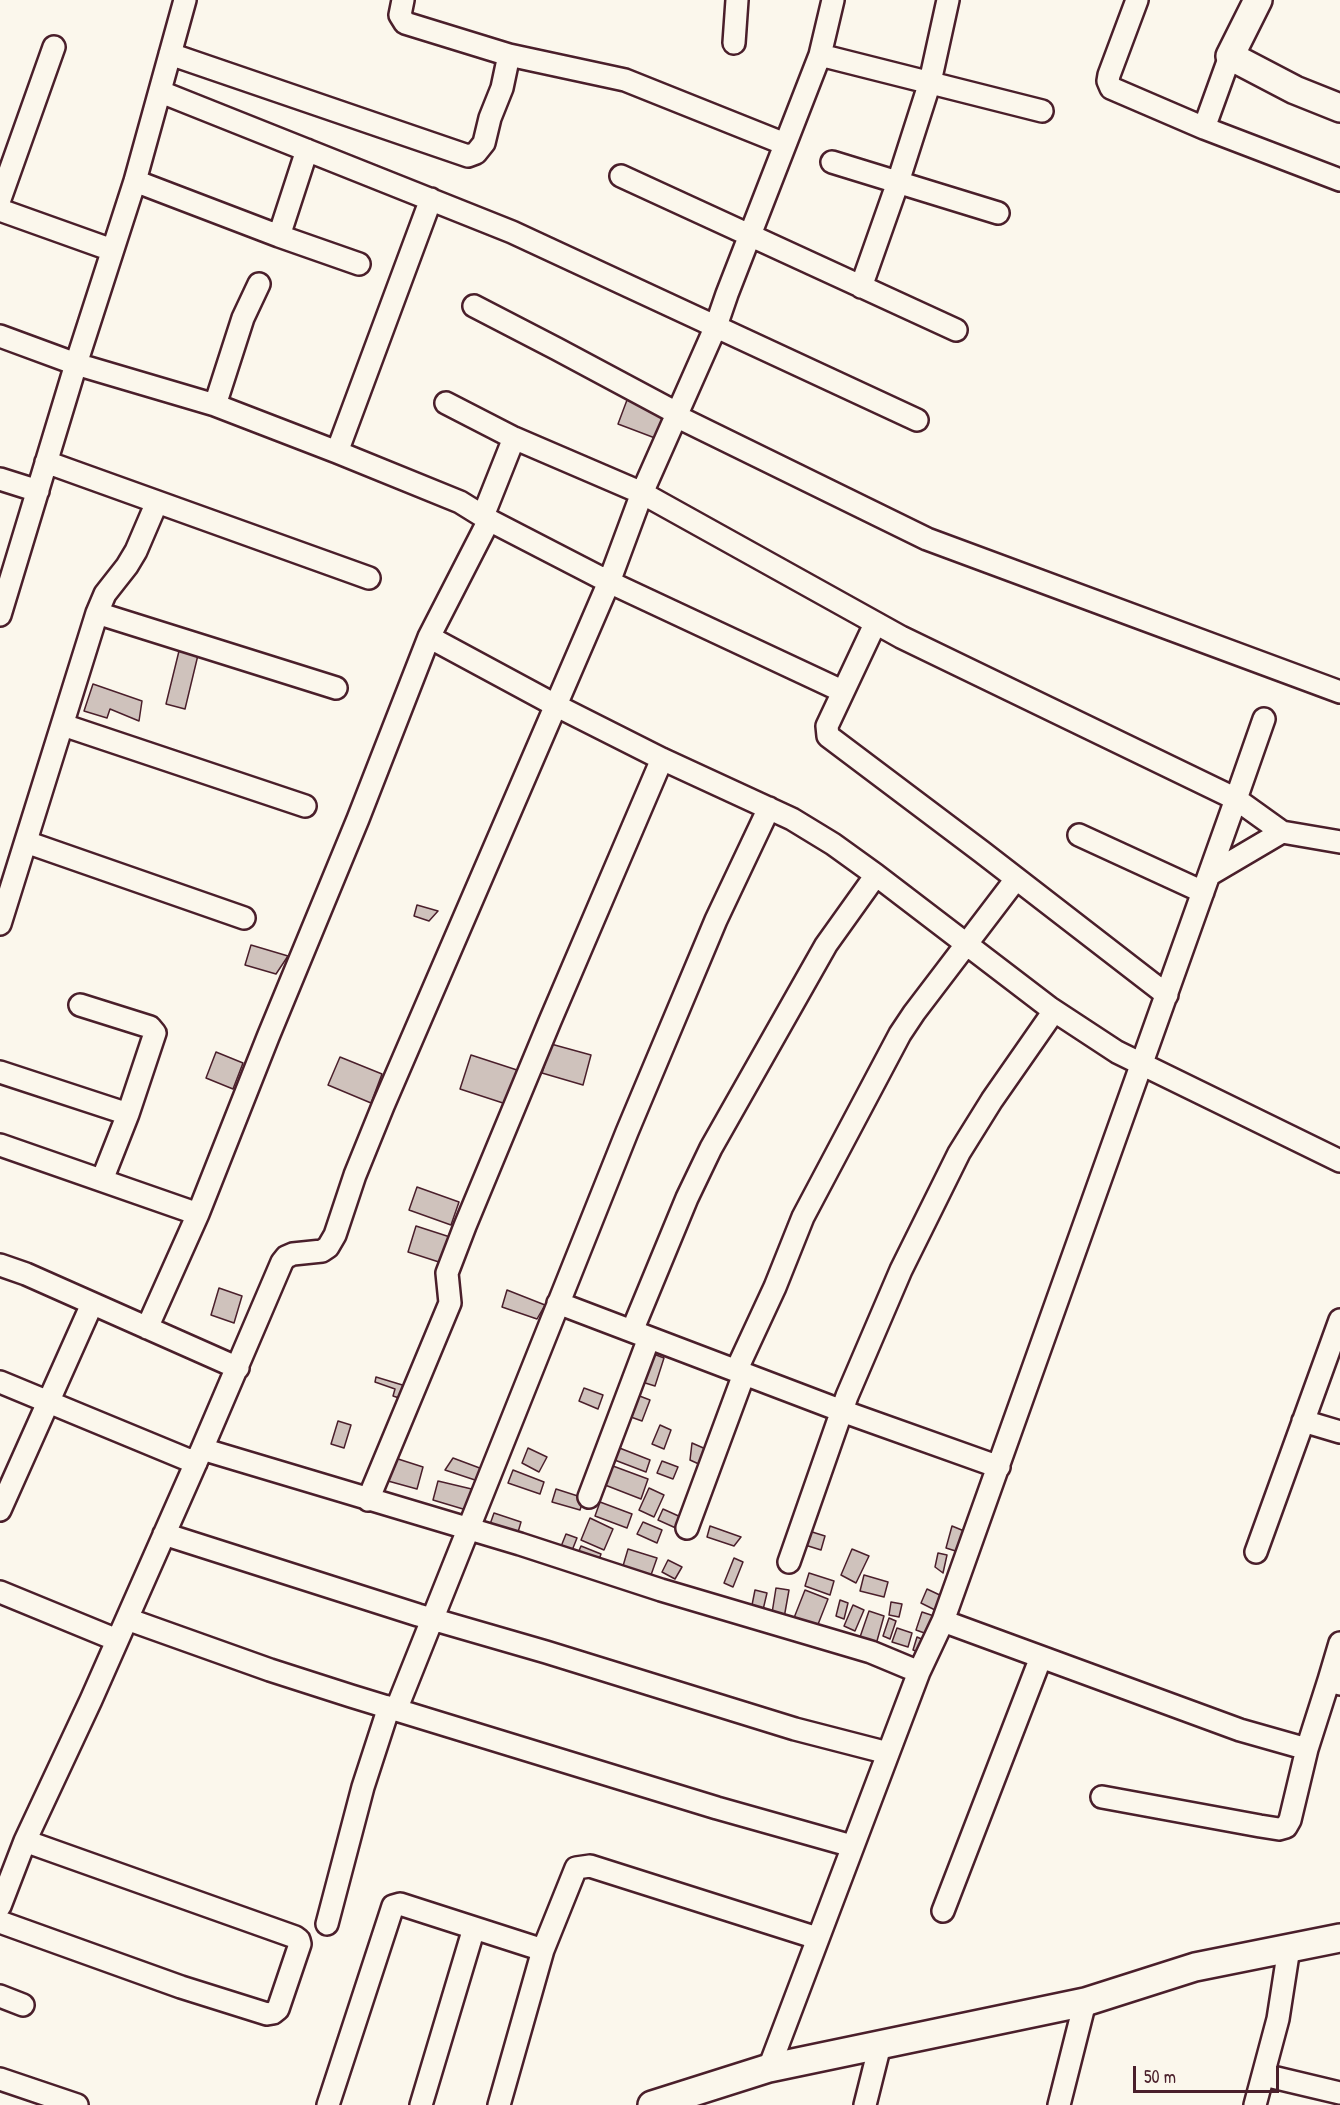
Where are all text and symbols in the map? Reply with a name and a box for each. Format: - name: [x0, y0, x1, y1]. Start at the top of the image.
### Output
- scale bar: [1136, 2054, 1282, 2092]
- text: 50 m: [1144, 2064, 1176, 2089]

